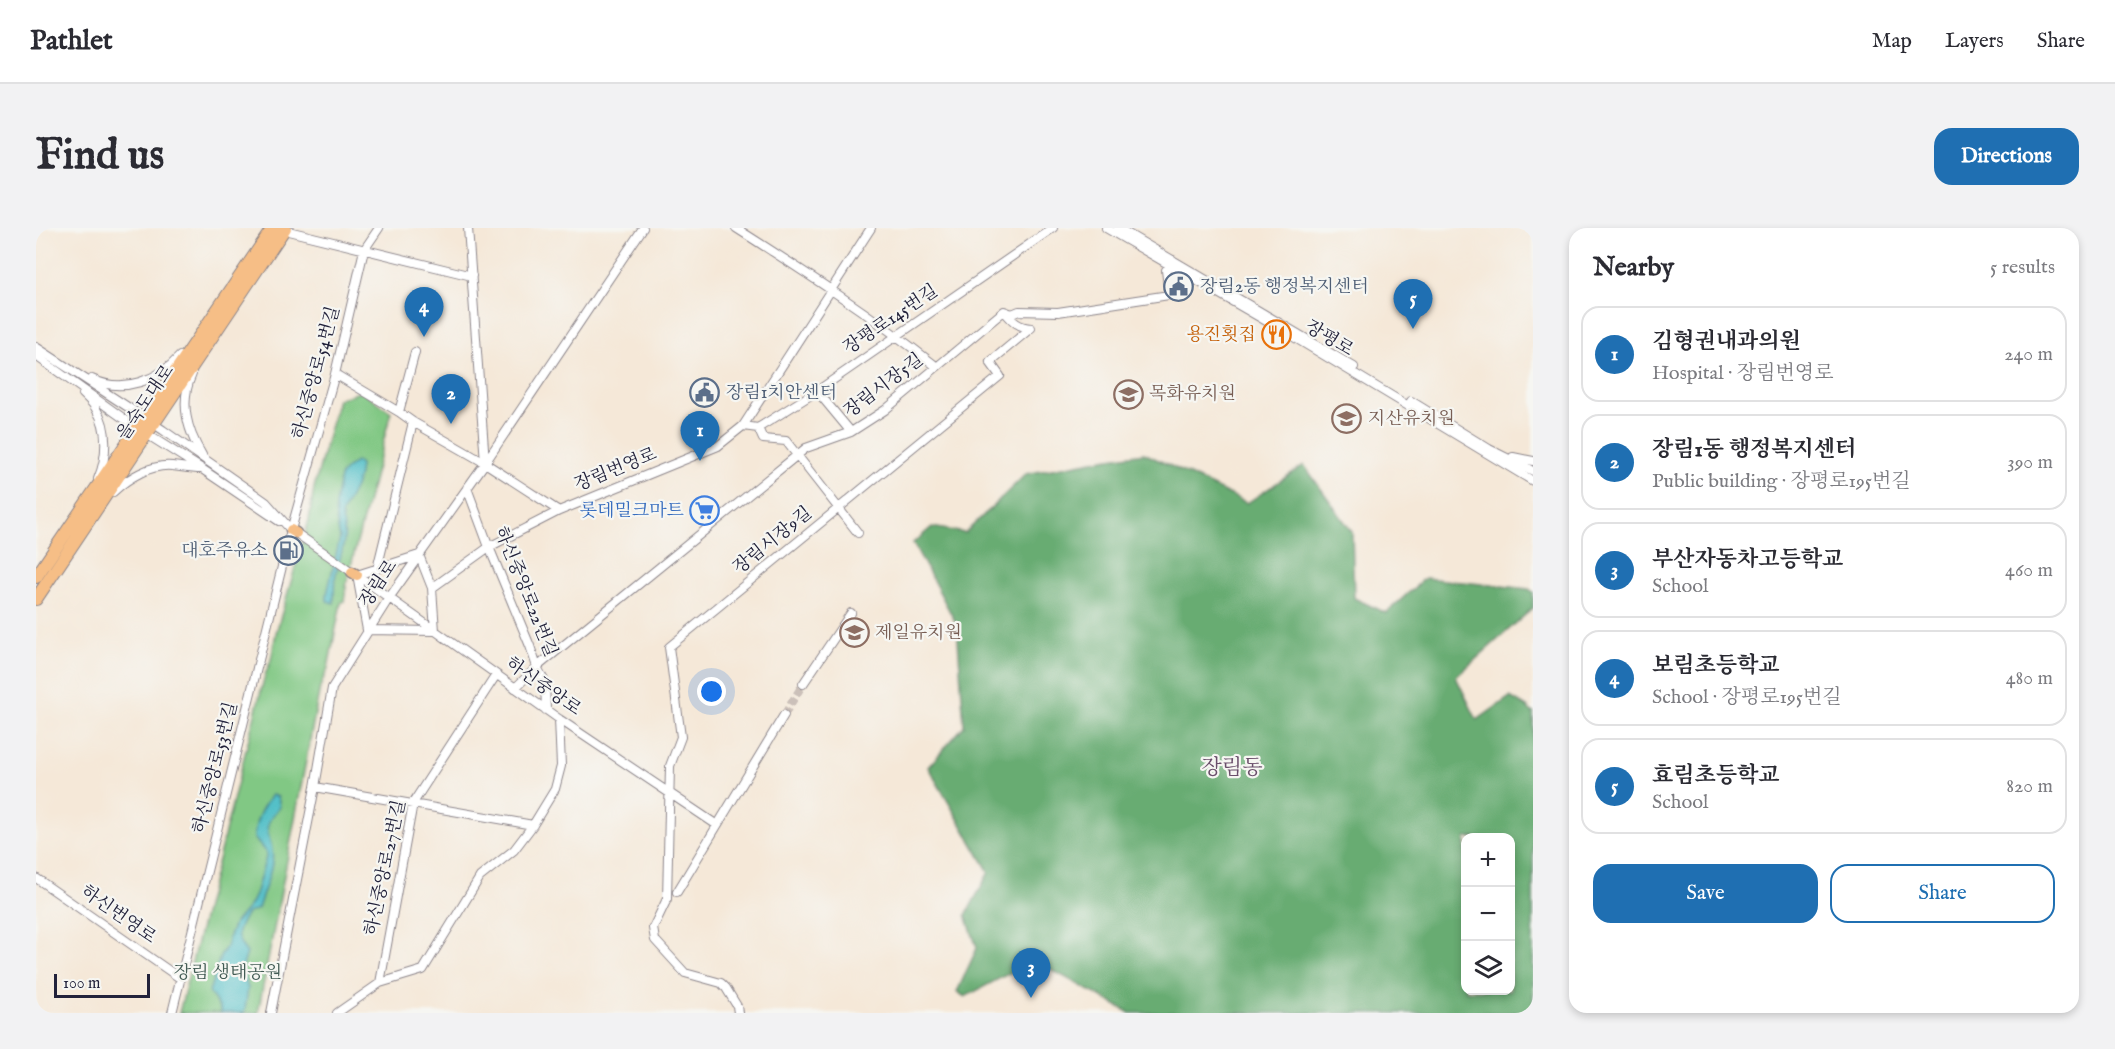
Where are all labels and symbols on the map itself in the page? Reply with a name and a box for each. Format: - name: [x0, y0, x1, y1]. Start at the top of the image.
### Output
- public building icon: 장림2동 행정복지센터: [1163, 271, 1195, 303]
- place label: 장림2동 행정복지센터: [1200, 276, 1369, 299]
- pin: 5: [1394, 279, 1432, 329]
- street label: 장평로145번길: [839, 280, 943, 360]
- pin: 4: [404, 288, 444, 337]
- street label: 하신중앙로54번길: [288, 304, 346, 442]
- street label: 장평로: [1301, 316, 1357, 362]
- restaurant icon: 용진횟집: [1261, 319, 1293, 351]
- place label: 용진횟집: [1186, 324, 1256, 347]
- street label: 장림시장5길: [840, 349, 928, 423]
- street label: 을숙도대로: [112, 361, 180, 445]
- pin: 2: [432, 374, 470, 424]
- public building icon: 장림1치안센터: [689, 377, 721, 409]
- school or university icon: 목화유치원: [1112, 378, 1144, 410]
- place label: 장림1치안센터: [726, 382, 837, 405]
- place label: 목화유치원: [1149, 383, 1236, 406]
- school or university icon: 지산유치원: [1331, 403, 1363, 435]
- place label: 지산유치원: [1368, 408, 1455, 431]
- pin: 1: [680, 412, 720, 461]
- street label: 장림번영로: [571, 443, 661, 497]
- supermarket icon: 롯데밀크마트: [689, 495, 721, 527]
- place label: 롯데밀크마트: [580, 500, 685, 523]
- street label: 장림시장9길: [729, 502, 817, 580]
- street label: 하신중앙로22번길: [488, 523, 562, 661]
- fuel station icon: 대호주유소: [273, 535, 305, 567]
- place label: 대호주유소: [181, 540, 268, 563]
- street label: 장림로: [355, 556, 403, 612]
- school or university icon: 제일유치원: [838, 617, 870, 649]
- place label: 제일유치원: [875, 622, 962, 645]
- street label: 하신중앙로: [501, 653, 585, 721]
- your location: [697, 677, 726, 706]
- street label: 하신중앙로53번길: [189, 700, 243, 836]
- district label: 장림동: [1202, 755, 1262, 782]
- street label: 하신중앙로27번길: [360, 798, 412, 938]
- street label: 하신번영로: [76, 881, 160, 949]
- pin: 3: [1012, 948, 1050, 998]
- park label: 장림 생태공원: [174, 962, 282, 985]
- scale bar: [54, 971, 150, 998]

